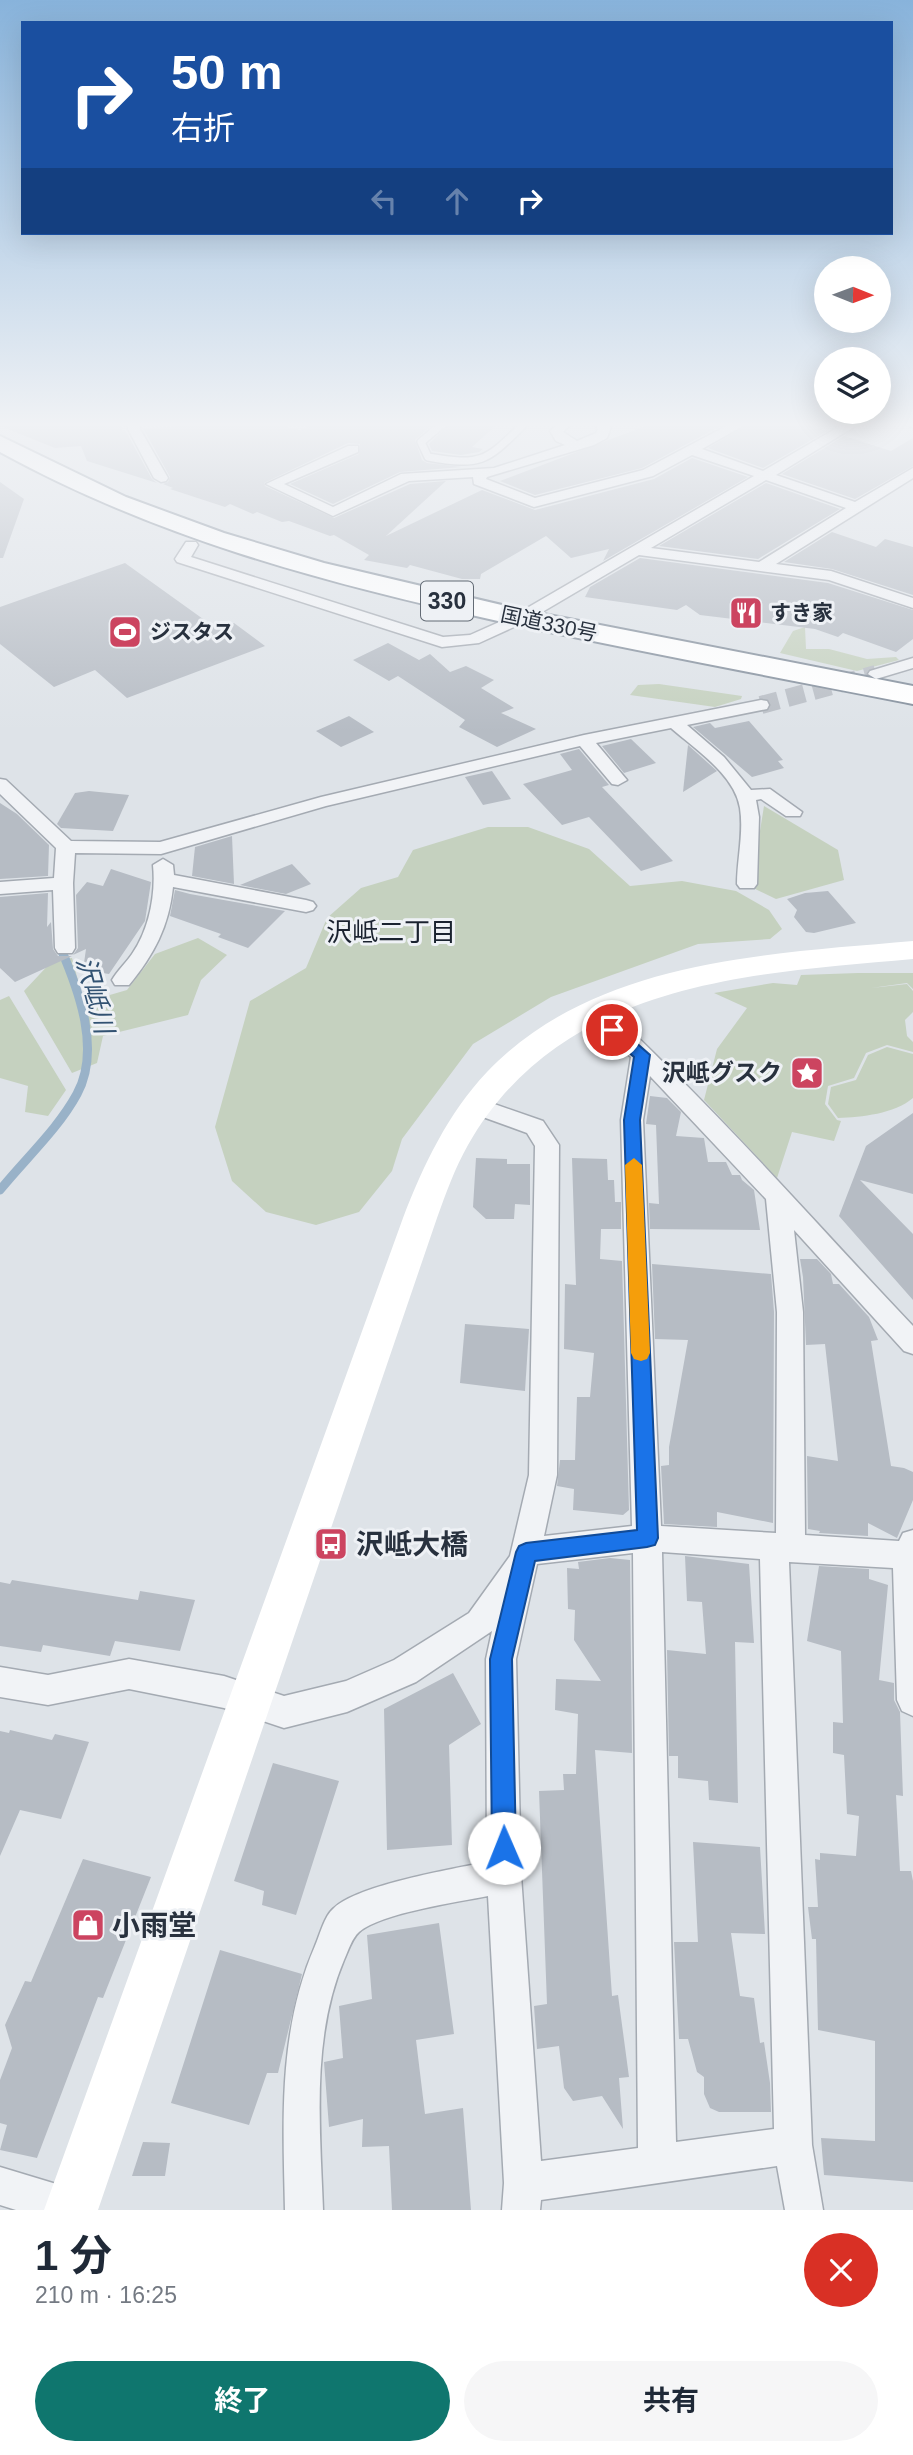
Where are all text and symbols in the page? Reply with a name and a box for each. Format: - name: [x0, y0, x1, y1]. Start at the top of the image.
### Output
- text: 50 m: [171, 45, 283, 99]
- icon: right: [56, 49, 147, 140]
- text: 右折: [171, 110, 235, 146]
- icon: left: [365, 182, 403, 220]
- icon: ahead: [438, 182, 476, 220]
- icon: right: [511, 182, 549, 220]
- north arrow: [814, 256, 891, 332]
- map controls: [814, 256, 891, 424]
- button: layers: [814, 347, 891, 424]
- road number: 330: [421, 582, 473, 621]
- restaurant icon: すき家: [727, 594, 765, 632]
- place label: すき家: [770, 601, 833, 624]
- street label: 国道330号: [499, 602, 599, 645]
- sports icon: ジスタス: [106, 613, 144, 651]
- place label: ジスタス: [150, 620, 234, 643]
- district label: 沢岻二丁目: [326, 917, 456, 947]
- water label: 沢岻川: [70, 953, 120, 1039]
- pin: [582, 1000, 642, 1060]
- icon: arrive: [593, 1011, 631, 1049]
- place icon: 沢岻グスク: [788, 1054, 826, 1092]
- place label: 沢岻グスク: [662, 1059, 782, 1086]
- bus stop icon: 沢岻大橋: [312, 1525, 350, 1563]
- place label: 沢岻大橋: [356, 1529, 468, 1560]
- position arrow: [467, 1811, 541, 1885]
- shop icon: 小雨堂: [69, 1906, 107, 1944]
- place label: 小雨堂: [112, 1910, 196, 1941]
- text: 1 分: [35, 2232, 112, 2279]
- button: close: [804, 2233, 878, 2307]
- text: 210 m · 16:25: [35, 2282, 177, 2308]
- button: 終了: [35, 2361, 450, 2441]
- button: 共有: [464, 2361, 878, 2441]

